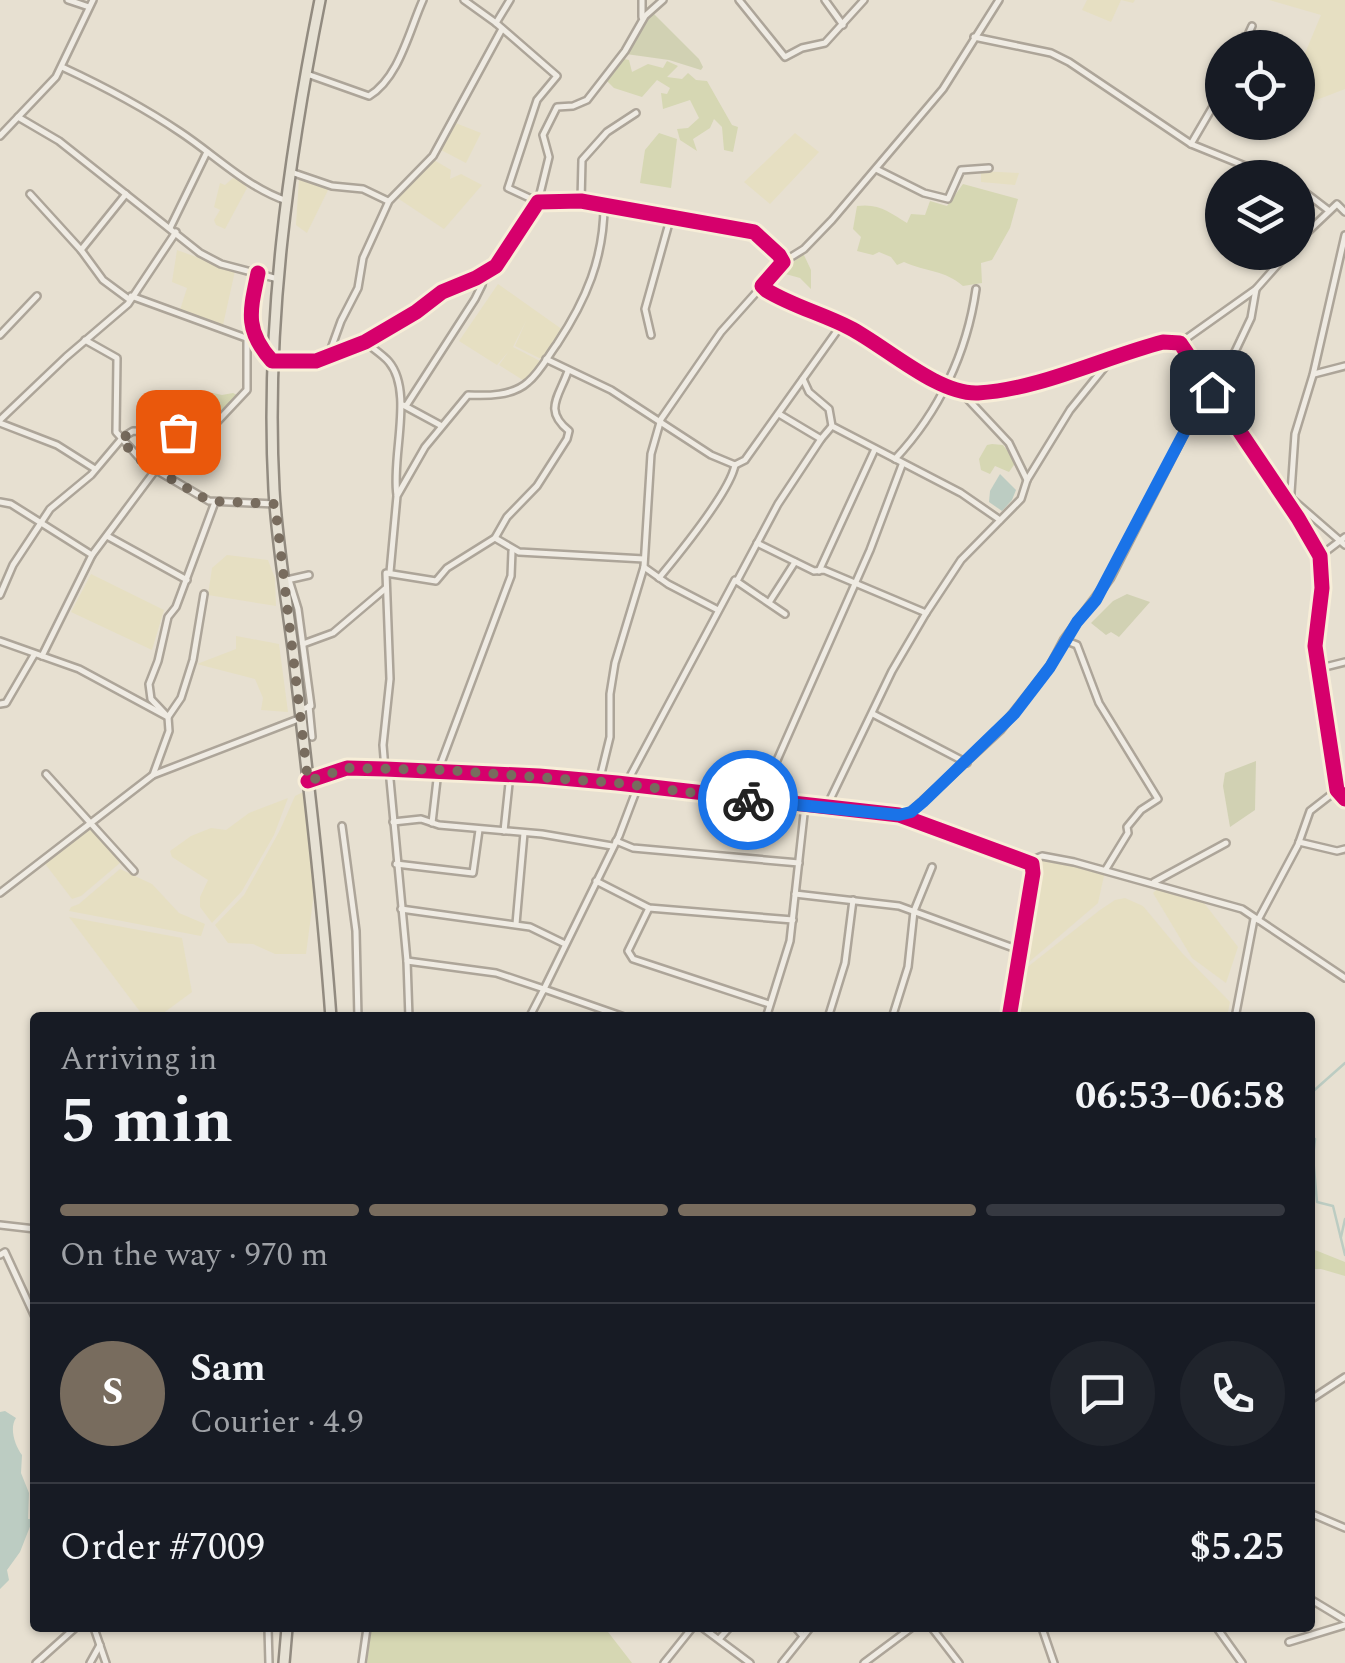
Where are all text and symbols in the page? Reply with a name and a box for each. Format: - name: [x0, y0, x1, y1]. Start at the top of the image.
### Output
- map controls: [1205, 30, 1315, 270]
- button: locate: [1205, 30, 1315, 140]
- button: layers: [1205, 160, 1315, 270]
- pin: [1170, 350, 1255, 435]
- icon: home: [1185, 365, 1240, 420]
- pin: [136, 390, 221, 475]
- icon: bag: [151, 405, 206, 460]
- courier: [698, 750, 798, 850]
- icon: bike: [721, 773, 776, 828]
- text: Arriving in: [60, 1035, 217, 1084]
- text: 06:53–06:58: [1075, 1068, 1285, 1126]
- text: 5 min: [60, 1072, 233, 1171]
- text: On the way · 970 m: [60, 1231, 328, 1280]
- text: Sam: [190, 1340, 266, 1398]
- button: chat: [1050, 1341, 1155, 1446]
- button: phone: [1180, 1341, 1285, 1446]
- text: S: [102, 1364, 123, 1422]
- text: Courier · 4.9: [190, 1398, 363, 1447]
- text: Order #7009: [60, 1519, 265, 1577]
- text: $5.25: [1190, 1519, 1285, 1577]

